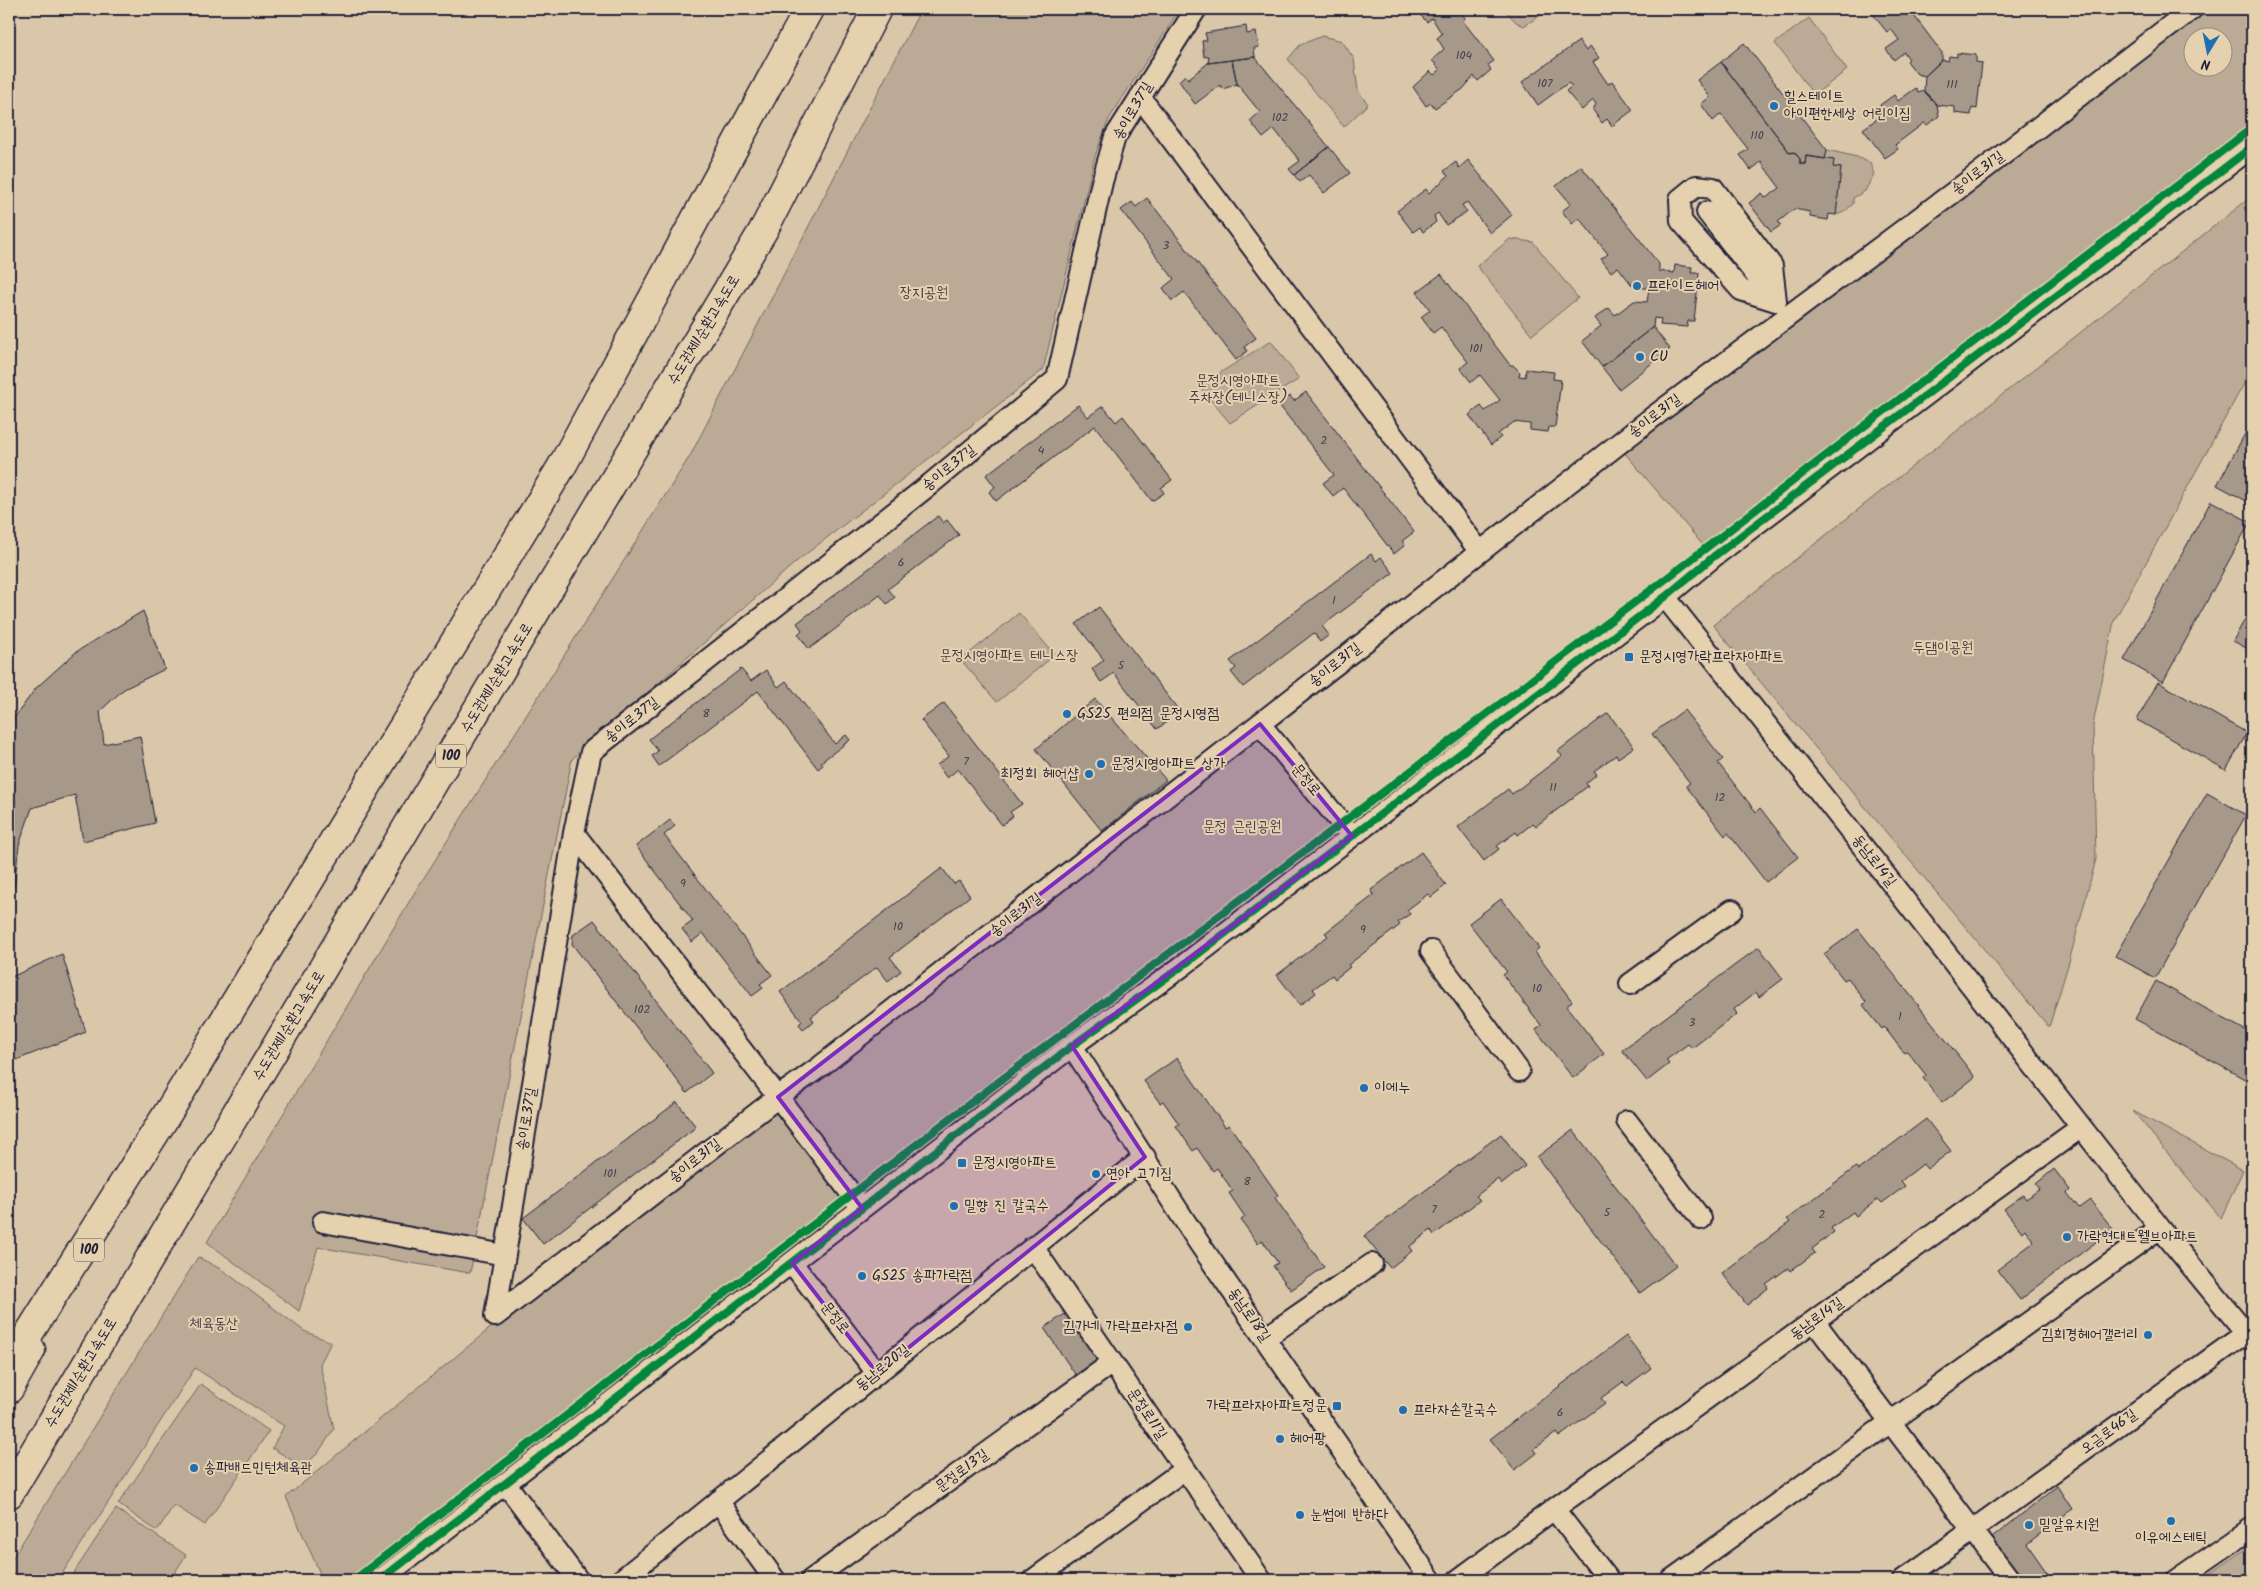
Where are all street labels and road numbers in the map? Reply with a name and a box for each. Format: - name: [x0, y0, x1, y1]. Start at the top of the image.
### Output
- street label: 송이로37길: [1107, 77, 1159, 145]
- street label: 송이로31길: [1946, 145, 2010, 201]
- street label: 수도권제1순환고속도로: [661, 270, 747, 390]
- street label: 송이로31길: [1623, 388, 1687, 444]
- street label: 송이로37길: [917, 439, 981, 497]
- street label: 수도권제1순환고속도로: [454, 618, 540, 738]
- street label: 송이로31길: [1303, 637, 1367, 693]
- street label: 송이로37길: [599, 691, 665, 749]
- road number: 100: [436, 744, 466, 768]
- street label: 문정로: [1285, 758, 1327, 802]
- street label: 동남로14길: [1846, 829, 1902, 893]
- street label: 송이로31길: [984, 887, 1048, 943]
- street label: 수도권제1순환고속도로: [246, 966, 332, 1086]
- street label: 송이로37길: [510, 1086, 544, 1152]
- street label: 송이로31길: [663, 1133, 727, 1189]
- road number: 100: [74, 1238, 104, 1262]
- street label: 동남로18길: [1221, 1283, 1277, 1347]
- street label: 동남로14길: [1785, 1291, 1849, 1347]
- street label: 문정로: [814, 1296, 856, 1340]
- street label: 수도권제1순환고속도로: [38, 1313, 124, 1433]
- street label: 동남로20길: [850, 1338, 916, 1398]
- street label: 문정로11길: [1121, 1383, 1173, 1445]
- street label: 오금로46길: [2076, 1403, 2142, 1461]
- street label: 문정로13길: [930, 1443, 994, 1499]

